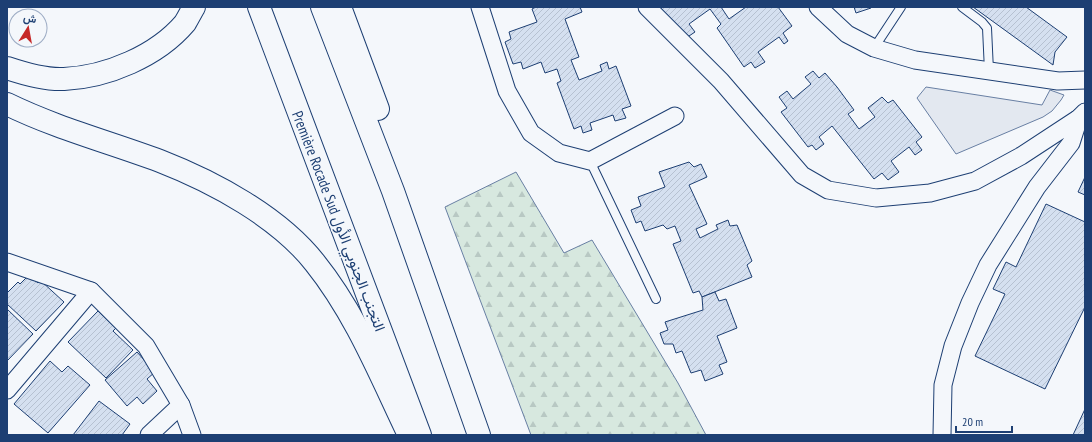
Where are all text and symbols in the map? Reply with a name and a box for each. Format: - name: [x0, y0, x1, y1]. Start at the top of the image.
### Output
- north arrow: [8, 8, 48, 48]
- text: ش: [22, 10, 38, 26]
- street label: Première Rocade Sud التجنب الجنوبي الأول: [284, 108, 390, 335]
- scale bar: [956, 408, 1012, 434]
- text: 20 m: [962, 414, 983, 429]

